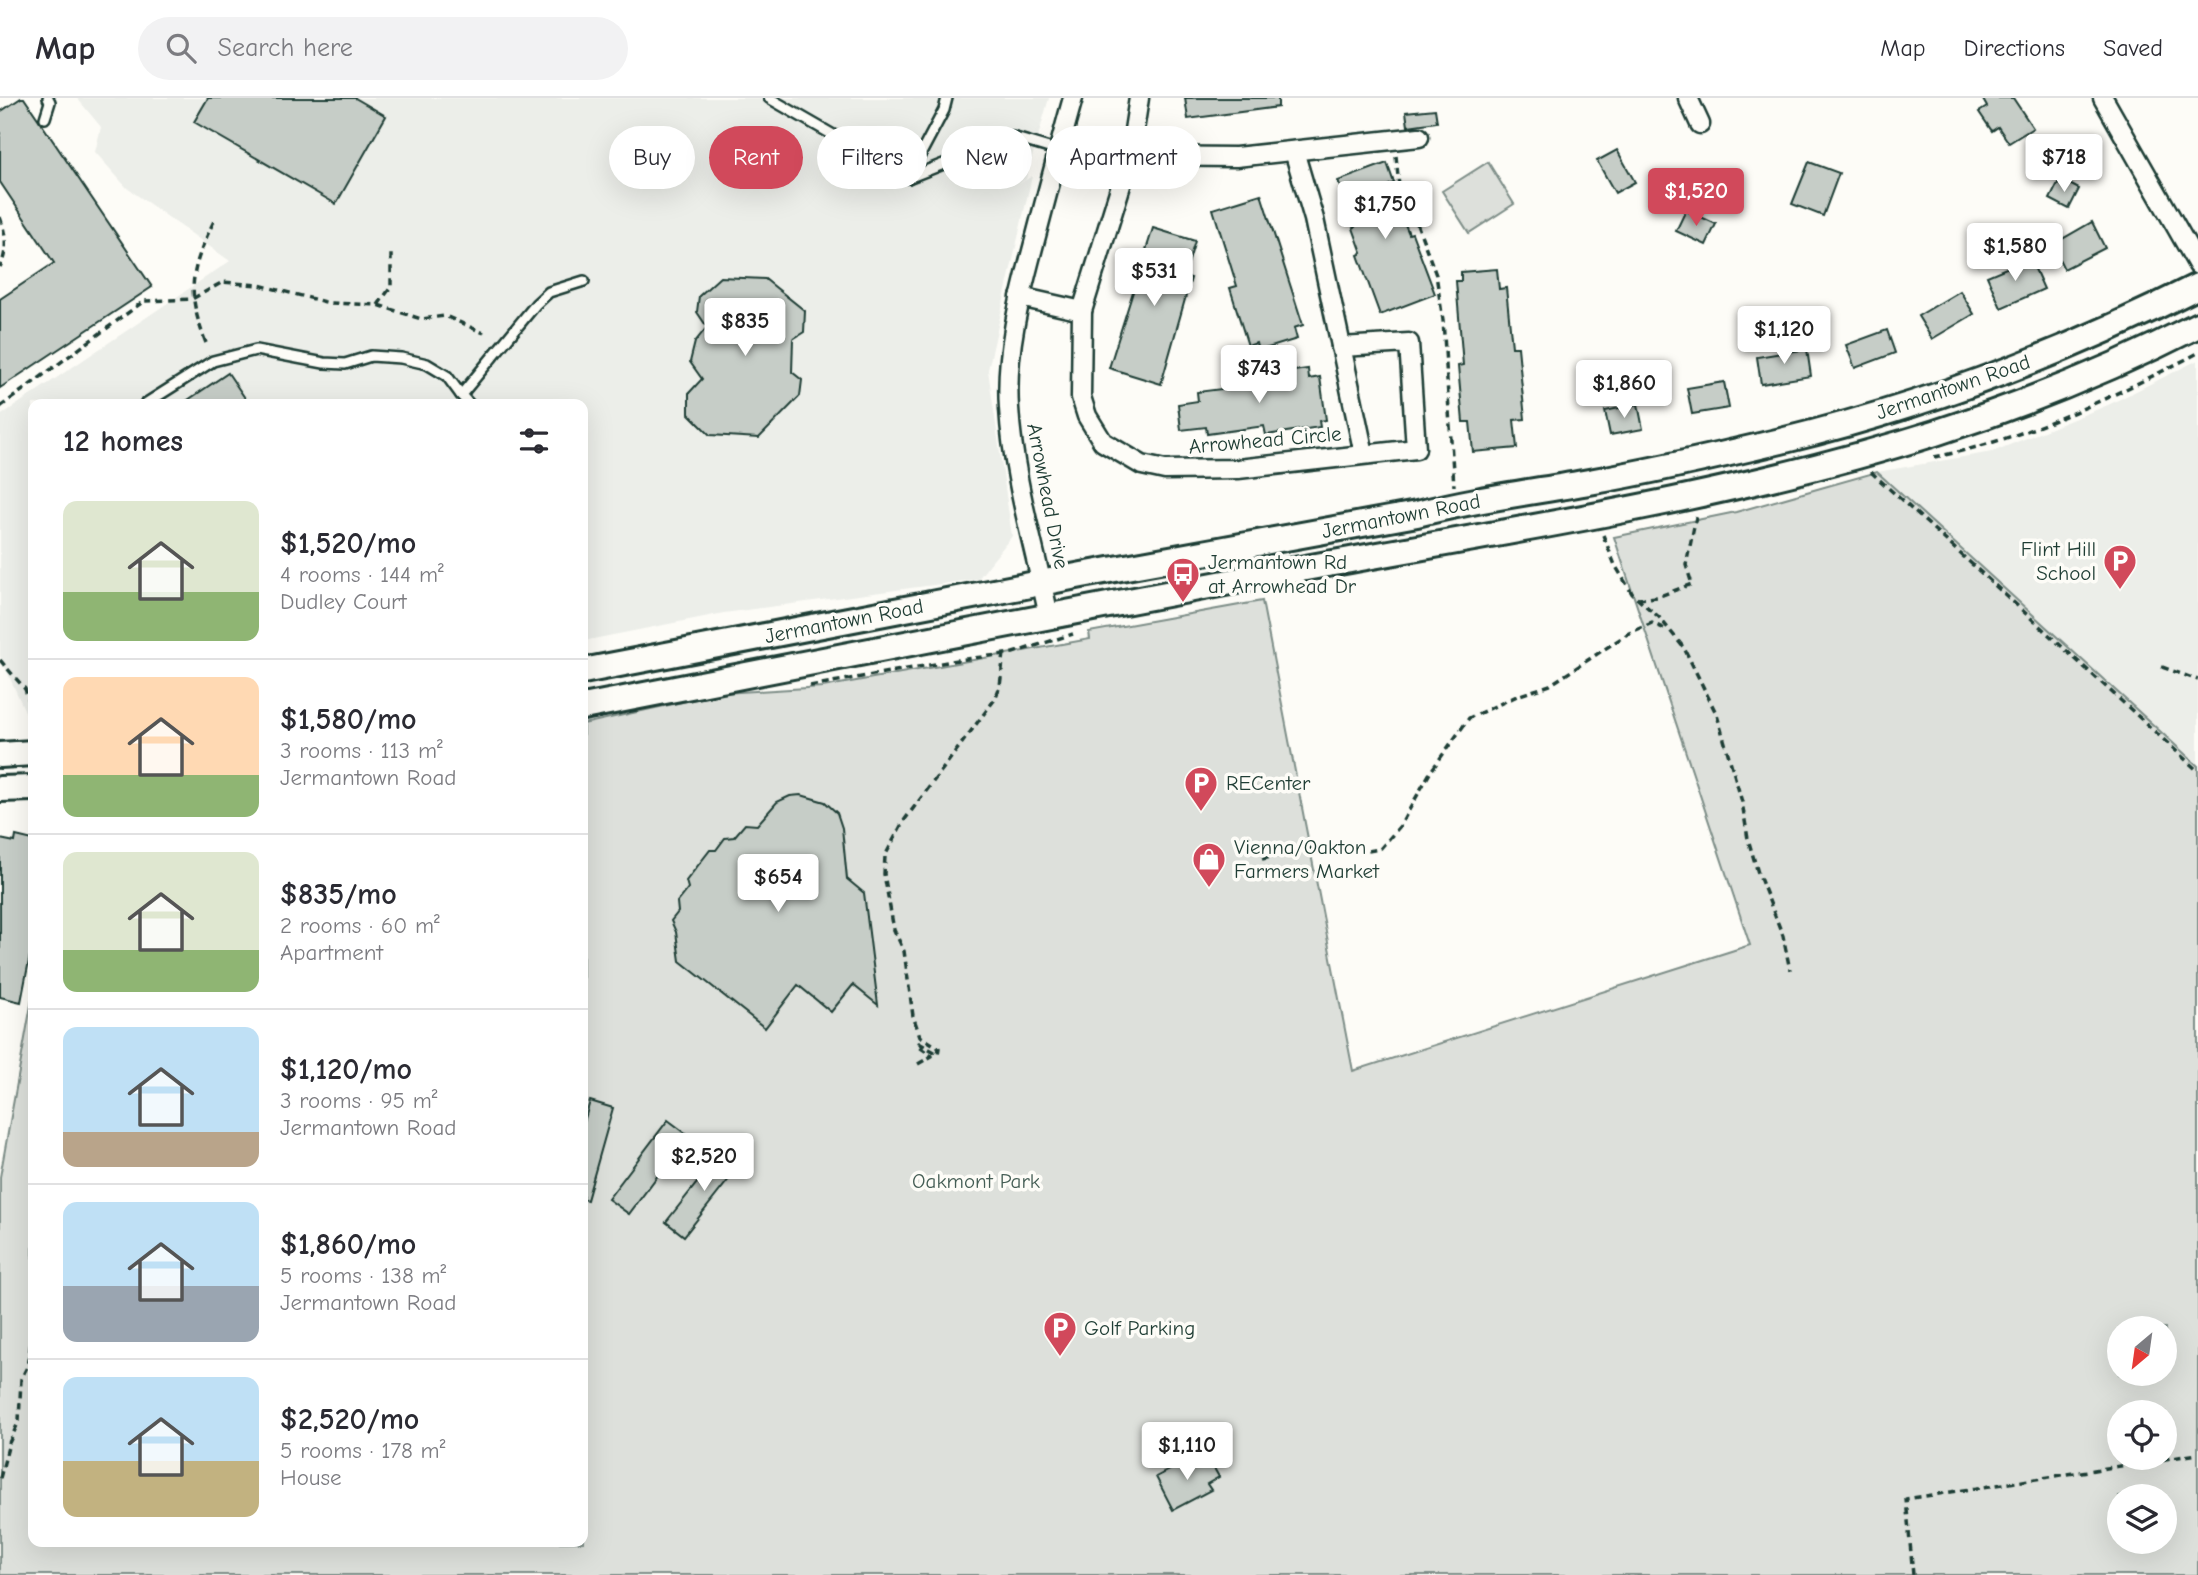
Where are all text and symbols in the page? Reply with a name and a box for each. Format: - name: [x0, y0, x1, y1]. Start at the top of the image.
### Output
- search box: [138, 17, 628, 80]
- text: Map: [35, 29, 96, 67]
- icon: search: [162, 29, 200, 67]
- text: Search here: [218, 33, 353, 63]
- text: Map: [1880, 34, 1926, 62]
- text: Directions: [1964, 34, 2065, 62]
- text: Saved: [2103, 34, 2163, 62]
- chip: Buy: [609, 126, 695, 189]
- chip: Rent: [709, 126, 803, 189]
- chip: Filters: [817, 126, 927, 189]
- chip: New: [941, 126, 1032, 189]
- chip: Apartment: [1046, 126, 1201, 189]
- pin: $718: [2023, 134, 2105, 194]
- text: $718: [2041, 143, 2087, 170]
- pin: $1,520: [1639, 169, 1753, 228]
- text: $1,520: [1664, 177, 1728, 204]
- pin: $1,750: [1328, 181, 1442, 241]
- text: $1,750: [1354, 190, 1417, 217]
- pin: $1,580: [1958, 223, 2072, 283]
- text: $1,580: [1983, 232, 2047, 259]
- pin: $531: [1113, 248, 1195, 308]
- text: $531: [1131, 257, 1177, 284]
- pin: $835: [704, 299, 786, 358]
- pin: $1,120: [1727, 306, 1841, 366]
- text: $835: [720, 307, 770, 334]
- text: $1,120: [1754, 315, 1814, 342]
- pin: $743: [1218, 345, 1300, 405]
- street label: Jermantown Road: [1873, 349, 2033, 425]
- text: $743: [1237, 354, 1281, 381]
- pin: $1,860: [1567, 360, 1681, 420]
- text: $1,860: [1592, 369, 1656, 396]
- street label: Arrowhead Drive: [1022, 421, 1074, 571]
- street label: Arrowhead Circle: [1188, 421, 1342, 459]
- icon: filters: [515, 422, 553, 460]
- text: 12 homes: [63, 424, 183, 459]
- street label: Jermantown Road: [1320, 489, 1482, 543]
- text: $1,520/mo: [280, 526, 416, 561]
- icon: home: [119, 529, 203, 613]
- place label: Flint Hill School: [2021, 537, 2096, 585]
- parking icon: Flint Hill School: [2101, 542, 2139, 591]
- place label: Jermantown Rd at Arrowhead Dr: [1208, 550, 1357, 598]
- bus stop icon: Jermantown Rd at Arrowhead Dr: [1164, 555, 1202, 604]
- text: 4 rooms · 144 m²: [280, 561, 444, 588]
- text: Dudley Court: [280, 588, 407, 615]
- street label: Jermantown Road: [763, 594, 925, 648]
- text: $1,580/mo: [280, 702, 417, 737]
- icon: home: [119, 705, 203, 789]
- text: 3 rooms · 113 m²: [280, 737, 443, 764]
- text: Jermantown Road: [280, 764, 456, 791]
- parking icon: RECenter: [1182, 764, 1220, 813]
- place label: RECenter: [1226, 771, 1311, 795]
- place label: Vienna/Oakton Farmers Market: [1234, 835, 1380, 883]
- shop icon: Vienna/Oakton Farmers Market: [1190, 840, 1228, 889]
- pin: $654: [737, 854, 819, 914]
- text: $654: [754, 863, 802, 890]
- text: $835/mo: [280, 877, 397, 912]
- icon: home: [119, 880, 203, 964]
- text: 2 rooms · 60 m²: [280, 912, 440, 939]
- text: Apartment: [280, 939, 383, 966]
- text: $1,120/mo: [280, 1052, 412, 1087]
- icon: home: [119, 1055, 203, 1139]
- text: 3 rooms · 95 m²: [280, 1087, 438, 1114]
- text: Jermantown Road: [280, 1114, 456, 1141]
- pin: $2,520: [647, 1134, 761, 1193]
- text: $2,520: [671, 1142, 737, 1169]
- park label: Oakmont Park: [912, 1169, 1040, 1193]
- text: $1,860/mo: [280, 1227, 416, 1262]
- icon: home: [119, 1230, 203, 1314]
- text: 5 rooms · 138 m²: [280, 1262, 446, 1289]
- text: Jermantown Road: [280, 1289, 456, 1316]
- parking icon: Golf Parking: [1041, 1309, 1079, 1358]
- place label: Golf Parking: [1084, 1316, 1195, 1340]
- north arrow: [2107, 1316, 2177, 1386]
- map controls: [2107, 1316, 2177, 1554]
- button: locate: [2107, 1400, 2177, 1470]
- text: $2,520/mo: [280, 1402, 419, 1437]
- icon: home: [119, 1405, 203, 1489]
- pin: $1,110: [1130, 1422, 1244, 1482]
- text: $1,110: [1158, 1431, 1216, 1458]
- text: 5 rooms · 178 m²: [280, 1437, 445, 1464]
- text: House: [280, 1464, 342, 1491]
- button: layers: [2107, 1484, 2177, 1554]

